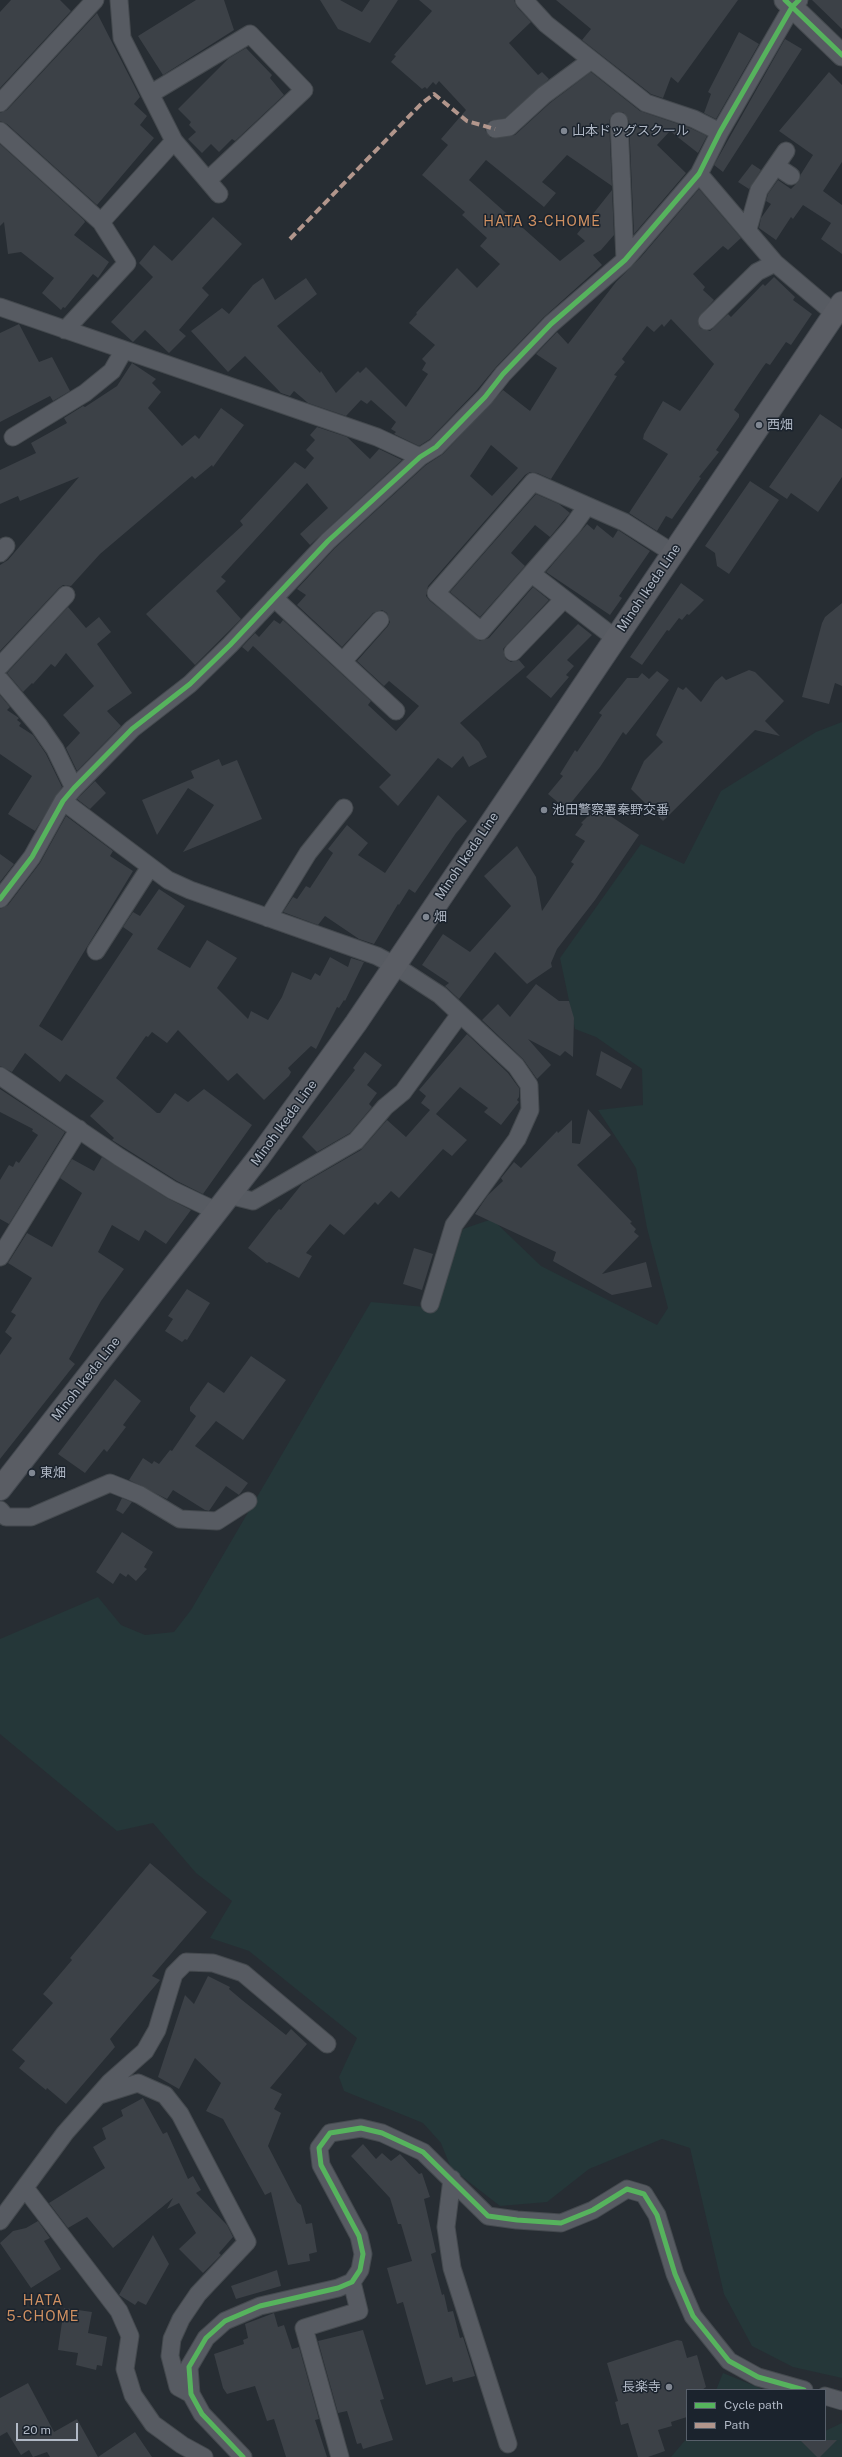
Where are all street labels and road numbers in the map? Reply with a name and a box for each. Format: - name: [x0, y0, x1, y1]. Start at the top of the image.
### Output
- street label: Minoh Ikeda Line: [614, 541, 684, 635]
- street label: Minoh Ikeda Line: [432, 809, 502, 903]
- street label: Minoh Ikeda Line: [248, 1077, 320, 1169]
- street label: Minoh Ikeda Line: [48, 1334, 124, 1424]

